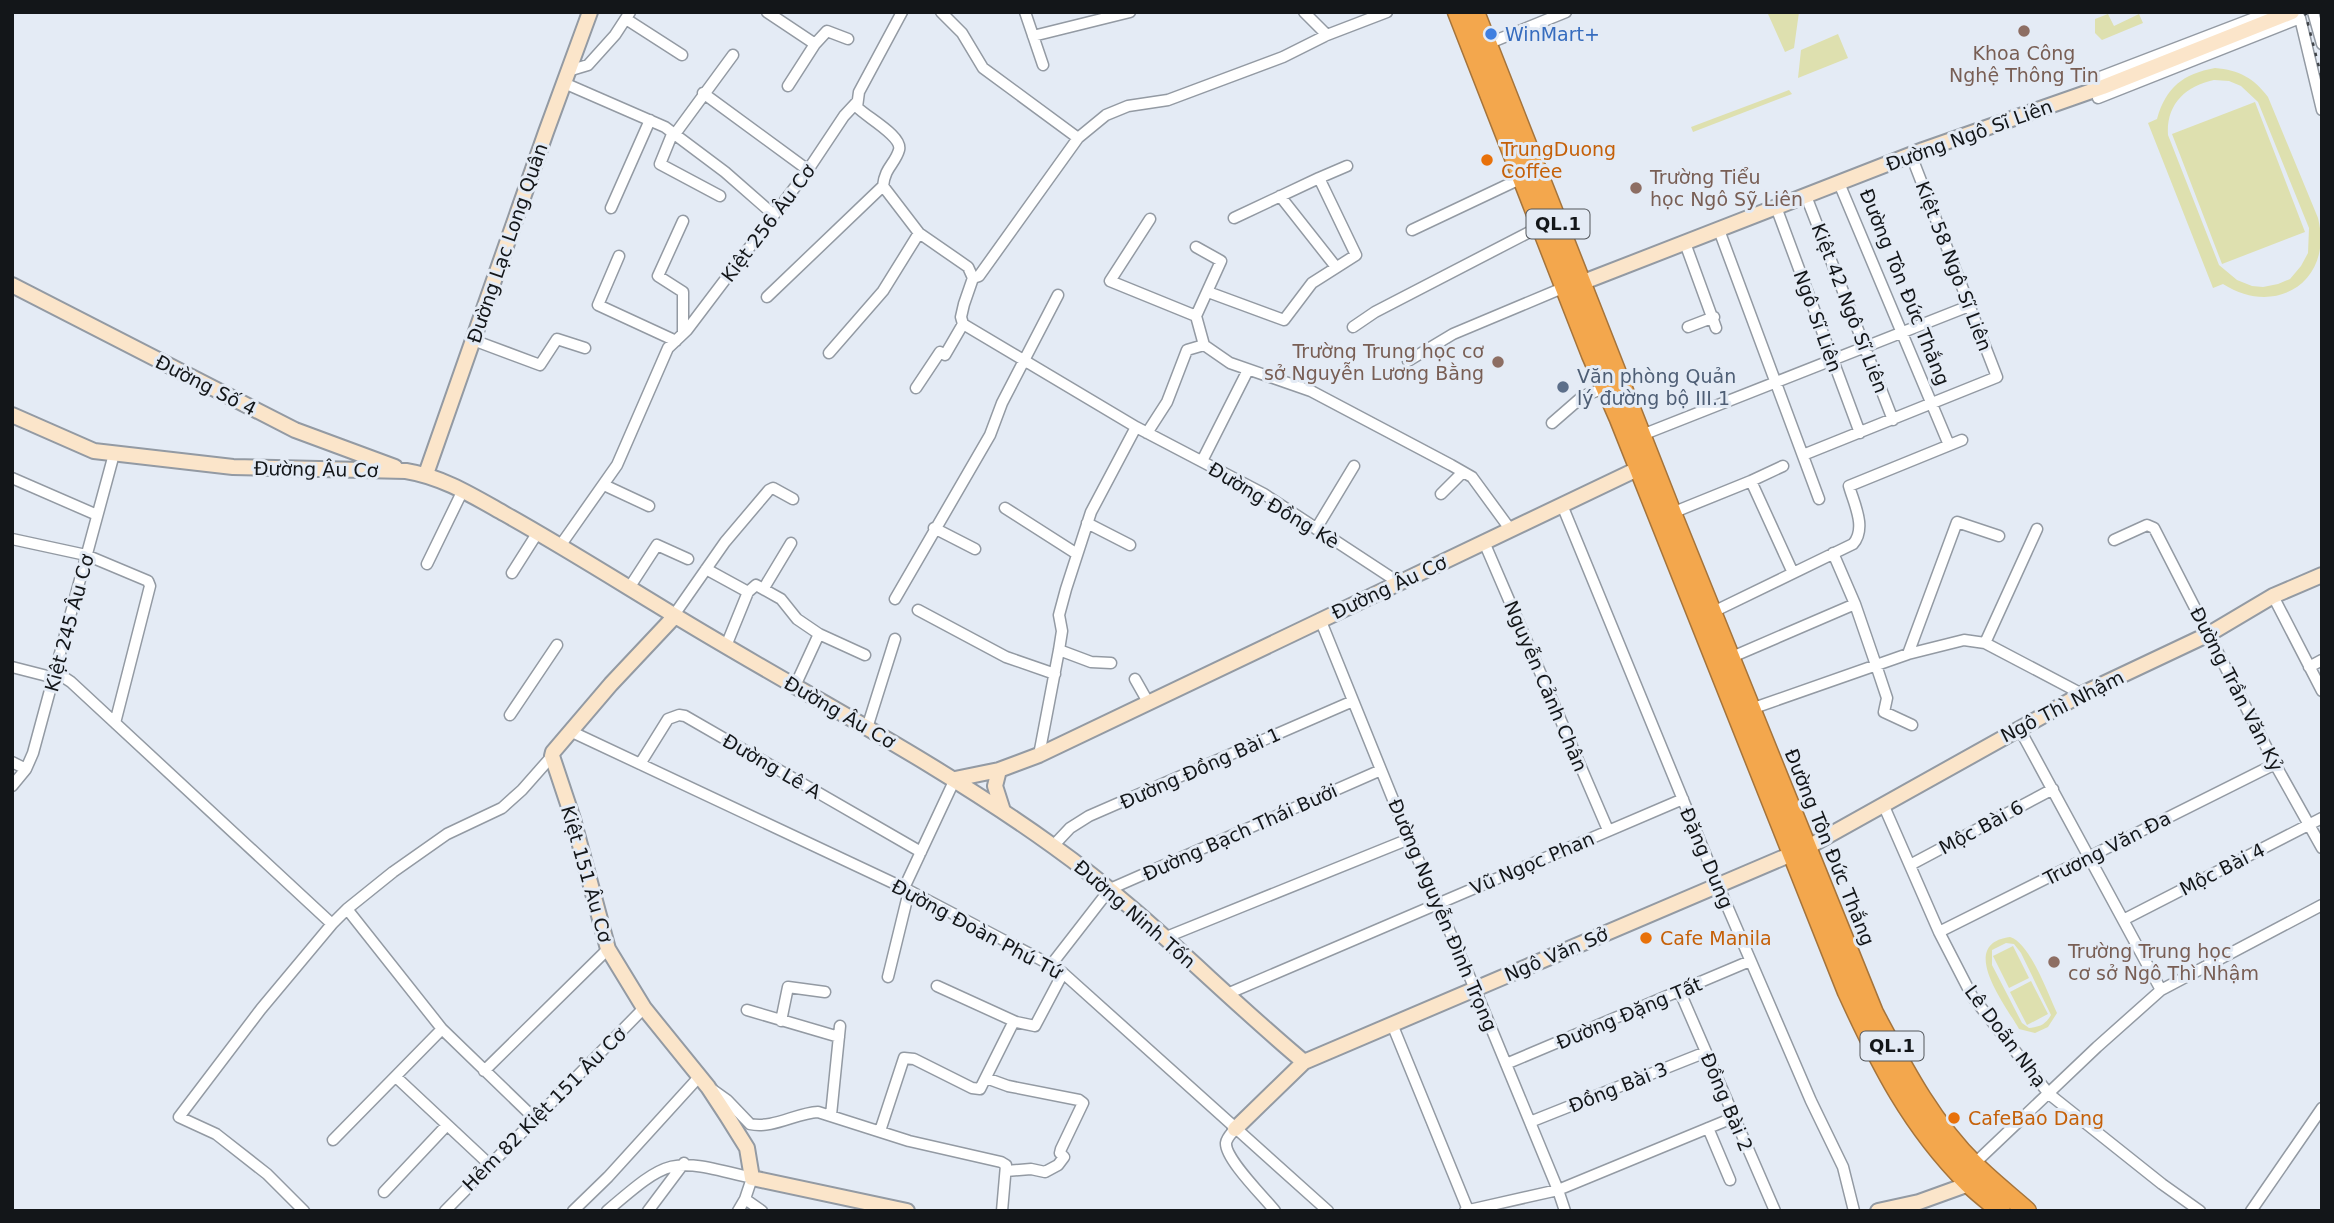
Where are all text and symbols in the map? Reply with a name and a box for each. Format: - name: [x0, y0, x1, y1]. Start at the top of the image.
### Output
- place label: WinMart+: [1505, 23, 1600, 45]
- marker: Khoa Công Nghệ Thông Tin: [2016, 23, 2032, 39]
- marker: WinMart+: [1483, 26, 1499, 42]
- place label: Khoa Công Nghệ Thông Tin: [1949, 42, 2099, 86]
- street label: Đường Ngô Sĩ Liên: [1883, 95, 2055, 175]
- place label: TrungDuong Coffee: [1500, 138, 1616, 182]
- street label: Đường Lạc Long Quân: [462, 140, 552, 346]
- marker: TrungDuong Coffee: [1479, 152, 1495, 168]
- street label: Kiệt 256 Âu Cơ: [717, 160, 819, 286]
- place label: Trường Tiểu học Ngô Sỹ Liên: [1649, 166, 1803, 210]
- street label: Kiệt 58 Ngô Sĩ Liên: [1911, 178, 1997, 354]
- marker: Trường Tiểu học Ngô Sỹ Liên: [1628, 180, 1644, 196]
- street label: Đường Tôn Đức Thắng: [1855, 186, 1955, 388]
- road number: QL.1: [1526, 210, 1590, 238]
- street label: Kiệt 42 Ngô Sĩ Liên: [1807, 220, 1893, 396]
- street label: Ngô Sĩ Liên: [1789, 267, 1847, 375]
- place label: Trường Trung học cơ sở Nguyễn Lương Bằng: [1264, 340, 1484, 384]
- street label: Đường Số 4: [152, 350, 260, 420]
- marker: Trường Trung học cơ sở Nguyễn Lương Bằng: [1490, 354, 1506, 370]
- place label: Văn phòng Quản lý đường bộ III.1: [1577, 365, 1736, 409]
- marker: Văn phòng Quản lý đường bộ III.1: [1555, 379, 1571, 395]
- street label: Đường Âu Cơ: [254, 457, 379, 481]
- street label: Đường Đồng Kè: [1205, 457, 1343, 553]
- street label: Đường Âu Cơ: [1328, 551, 1450, 623]
- street label: Kiệt 245 Âu Cơ: [40, 552, 98, 694]
- street label: Nguyễn Cảnh Chân: [1500, 597, 1592, 775]
- street label: Đường Trần Văn Kỷ: [2186, 603, 2288, 775]
- street label: Ngô Thì Nhậm: [1997, 665, 2127, 747]
- street label: Đường Âu Cơ: [781, 671, 900, 753]
- street label: Đường Đồng Bài 1: [1116, 723, 1284, 813]
- street label: Đường Lê A: [719, 729, 825, 803]
- street label: Đường Tôn Đức Thắng: [1780, 746, 1880, 948]
- street label: Đường Bạch Thái Bưởi: [1139, 779, 1341, 885]
- street label: Đường Nguyễn Đình Trọng: [1384, 795, 1502, 1035]
- street label: Mộc Bài 6: [1935, 796, 2027, 858]
- street label: Kiệt 151 Âu Cơ: [557, 803, 617, 945]
- street label: Đặng Dung: [1676, 804, 1738, 912]
- street label: Trương Văn Đa: [2039, 807, 2174, 890]
- street label: Vũ Ngọc Phan: [1467, 827, 1597, 899]
- street label: Mộc Bài 4: [2176, 838, 2268, 900]
- street label: Đường Ninh Tốn: [1070, 855, 1200, 973]
- street label: Đường Đoàn Phú Tứ: [888, 875, 1067, 984]
- street label: Ngô Văn Sở: [1501, 922, 1611, 986]
- place label: Cafe Manila: [1660, 927, 1772, 949]
- marker: Cafe Manila: [1638, 930, 1654, 946]
- place label: Trường Trung học cơ sở Ngô Thì Nhậm: [2067, 940, 2259, 984]
- marker: Trường Trung học cơ sở Ngô Thì Nhậm: [2046, 954, 2062, 970]
- street label: Đường Đặng Tất: [1553, 972, 1705, 1054]
- street label: Lê Doãn Nhạ: [1961, 981, 2051, 1091]
- street label: Hẻm 82 Kiệt 151 Âu Cơ: [458, 1022, 631, 1195]
- road number: QL.1: [1860, 1031, 1924, 1060]
- street label: Đồng Bài 2: [1696, 1050, 1758, 1154]
- street label: Đồng Bài 3: [1565, 1057, 1671, 1117]
- place label: CafeBao Dang: [1968, 1107, 2104, 1129]
- marker: CafeBao Dang: [1946, 1110, 1962, 1126]

